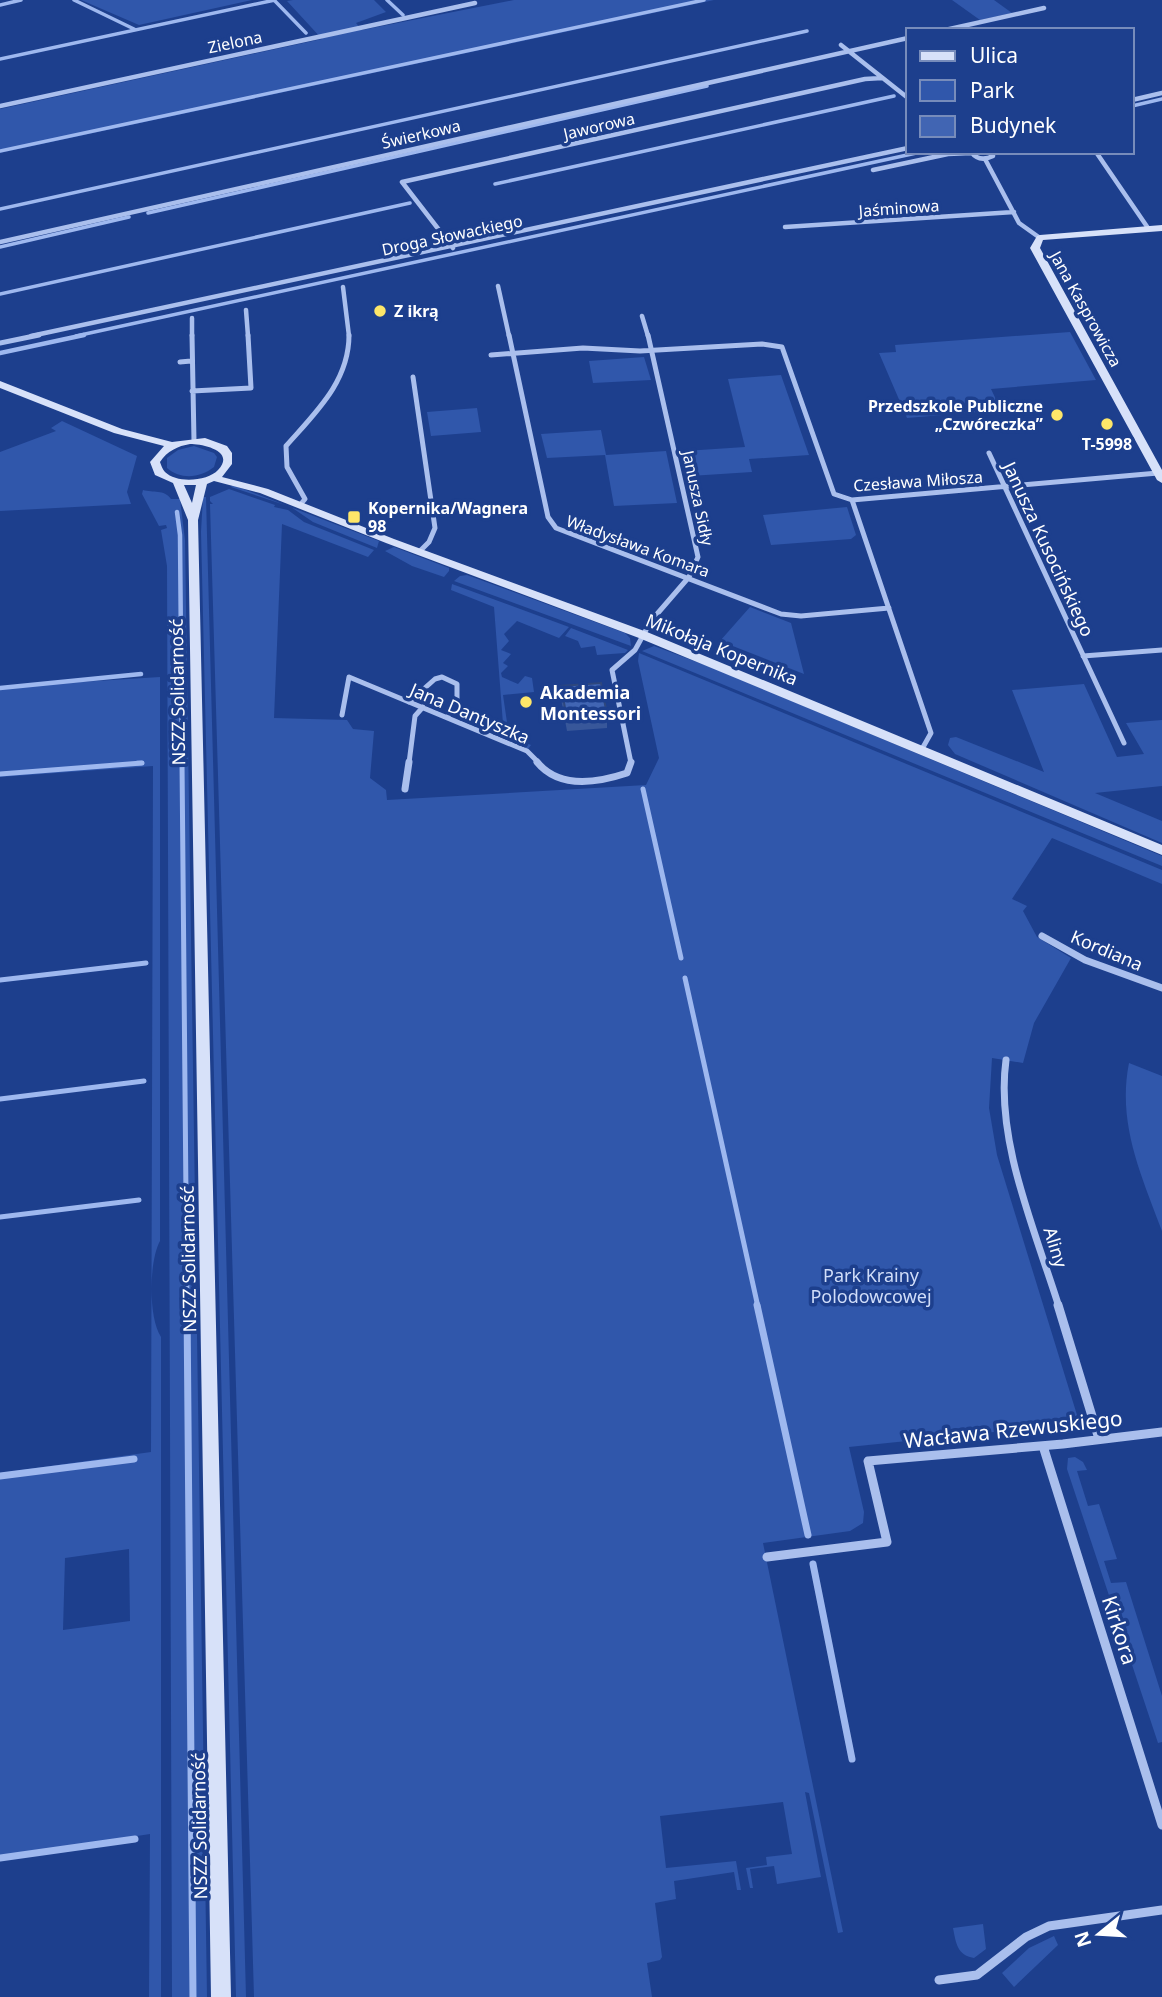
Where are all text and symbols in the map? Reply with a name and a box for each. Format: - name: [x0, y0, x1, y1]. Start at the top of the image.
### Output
- street label: Zielona: [206, 26, 264, 58]
- legend: [906, 28, 1134, 154]
- text: Ulica: [970, 41, 1018, 69]
- text: Park: [970, 76, 1015, 104]
- street label: Jaworowa: [559, 107, 637, 145]
- text: Budynek: [970, 111, 1057, 139]
- street label: Świerkowa: [379, 114, 463, 154]
- street label: Jaśminowa: [856, 194, 940, 222]
- street label: Droga Słowackiego: [380, 209, 524, 261]
- street label: Jana Kasprowicza: [1044, 245, 1127, 371]
- place label: Z ikrą: [394, 300, 439, 322]
- marker: Z ikrą: [372, 303, 388, 319]
- place label: Przedszkole Publiczne „Czwóreczka”: [868, 395, 1043, 435]
- marker: Przedszkole Publiczne „Czwóreczka”: [1049, 407, 1065, 423]
- marker: T-5998: [1099, 416, 1115, 432]
- place label: T-5998: [1082, 433, 1132, 455]
- street label: Janusza Sidły: [677, 447, 719, 548]
- street label: Janusza Kusocińskiego: [997, 456, 1100, 640]
- street label: Czesława Miłosza: [853, 466, 983, 496]
- place label: Kopernika/Wagnera 98: [368, 497, 528, 537]
- marker: Kopernika/Wagnera 98: [346, 509, 362, 525]
- street label: Władysława Komara: [563, 510, 713, 582]
- street label: Mikołaja Kopernika: [642, 608, 802, 690]
- street label: NSZZ Solidarność: [164, 618, 190, 766]
- street label: Jana Dantyszka: [405, 676, 533, 749]
- place label: Akademia Montessori: [540, 680, 641, 725]
- marker: Akademia Montessori: [518, 694, 534, 710]
- street label: Kordiana: [1067, 924, 1147, 976]
- street label: NSZZ Solidarność: [175, 1185, 201, 1333]
- street label: Aliny: [1039, 1224, 1074, 1271]
- park label: Park Krainy Polodowcowej: [810, 1263, 932, 1308]
- street label: Wacława Rzewuskiego: [902, 1404, 1124, 1454]
- street label: Kirkora: [1096, 1592, 1144, 1668]
- street label: NSZZ Solidarność: [186, 1752, 212, 1900]
- north arrow: [1064, 1899, 1134, 1969]
- text: N: [1068, 1928, 1098, 1951]

